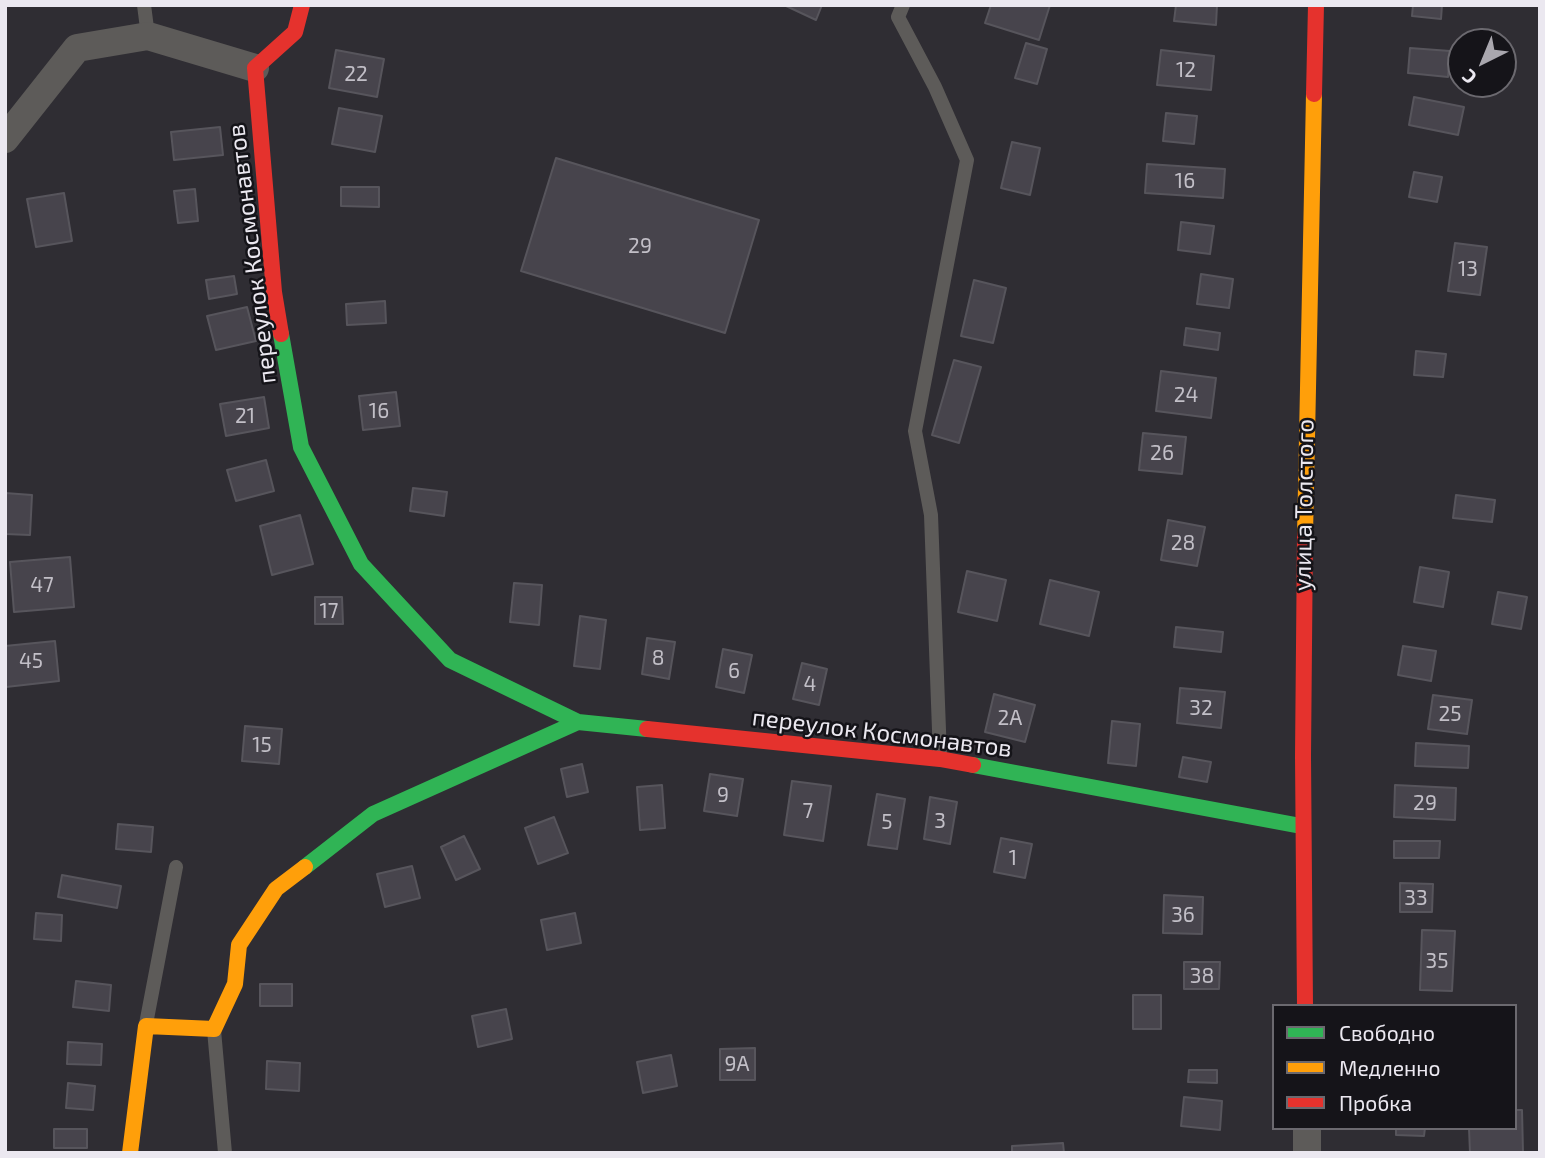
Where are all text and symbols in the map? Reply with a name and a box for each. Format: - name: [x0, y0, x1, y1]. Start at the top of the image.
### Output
- north arrow: [1447, 28, 1517, 98]
- house number: 12: [1176, 57, 1196, 83]
- house number: 22: [344, 61, 368, 87]
- text: С: [1457, 65, 1481, 89]
- street label: переулок Космонавтов: [222, 123, 282, 385]
- house number: 16: [1175, 168, 1195, 194]
- house number: 29: [628, 233, 652, 259]
- house number: 13: [1458, 256, 1478, 282]
- house number: 24: [1174, 382, 1198, 408]
- house number: 16: [369, 398, 389, 424]
- house number: 21: [235, 403, 255, 429]
- street label: улица Толстого: [1288, 419, 1320, 591]
- house number: 26: [1150, 440, 1174, 466]
- house number: 28: [1171, 530, 1195, 556]
- house number: 47: [30, 572, 54, 598]
- house number: 17: [319, 598, 339, 624]
- house number: 8: [652, 645, 664, 671]
- house number: 45: [19, 648, 43, 674]
- house number: 6: [728, 658, 740, 684]
- house number: 4: [804, 671, 816, 697]
- house number: 32: [1189, 695, 1213, 721]
- house number: 25: [1438, 701, 1462, 727]
- street label: переулок Космонавтов: [751, 703, 1013, 763]
- house number: 2А: [998, 705, 1022, 731]
- house number: 15: [252, 732, 272, 758]
- house number: 9: [717, 782, 729, 808]
- house number: 29: [1413, 790, 1437, 816]
- house number: 7: [803, 798, 813, 824]
- house number: 3: [934, 808, 946, 834]
- house number: 5: [881, 809, 893, 835]
- house number: 1: [1009, 845, 1017, 871]
- house number: 33: [1404, 885, 1428, 911]
- house number: 36: [1171, 902, 1195, 928]
- house number: 35: [1426, 948, 1448, 974]
- house number: 38: [1190, 963, 1214, 989]
- legend: [1272, 1004, 1517, 1130]
- text: Свободно: [1339, 1020, 1435, 1045]
- house number: 9А: [724, 1051, 750, 1077]
- text: Медленно: [1339, 1055, 1441, 1080]
- text: Пробка: [1339, 1090, 1412, 1115]

